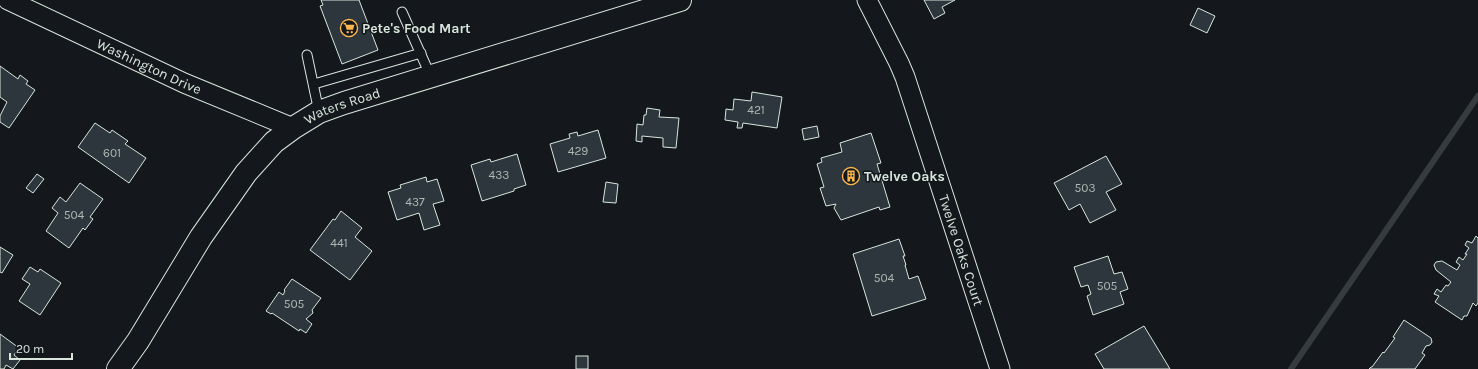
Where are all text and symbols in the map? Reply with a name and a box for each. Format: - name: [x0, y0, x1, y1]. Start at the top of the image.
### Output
- supermarket icon: Pete's Food Mart: [339, 18, 359, 38]
- place label: Pete's Food Mart: [362, 20, 471, 37]
- street label: Washington Drive: [94, 35, 204, 98]
- street label: Waters Road: [301, 84, 382, 128]
- house number: 421: [747, 103, 765, 117]
- house number: 429: [568, 144, 588, 158]
- house number: 601: [103, 146, 121, 160]
- building icon: Twelve Oaks: [841, 166, 861, 186]
- house number: 433: [489, 168, 509, 182]
- place label: Twelve Oaks: [864, 168, 945, 185]
- house number: 503: [1075, 181, 1095, 195]
- street label: Twelve Oaks Court: [935, 193, 987, 308]
- house number: 437: [405, 195, 425, 209]
- house number: 504: [64, 208, 85, 222]
- house number: 441: [330, 236, 348, 250]
- house number: 504: [874, 271, 895, 285]
- house number: 505: [1097, 279, 1118, 293]
- house number: 505: [284, 297, 305, 311]
- scale bar: [10, 335, 72, 361]
- text: 20 m: [16, 342, 44, 356]

